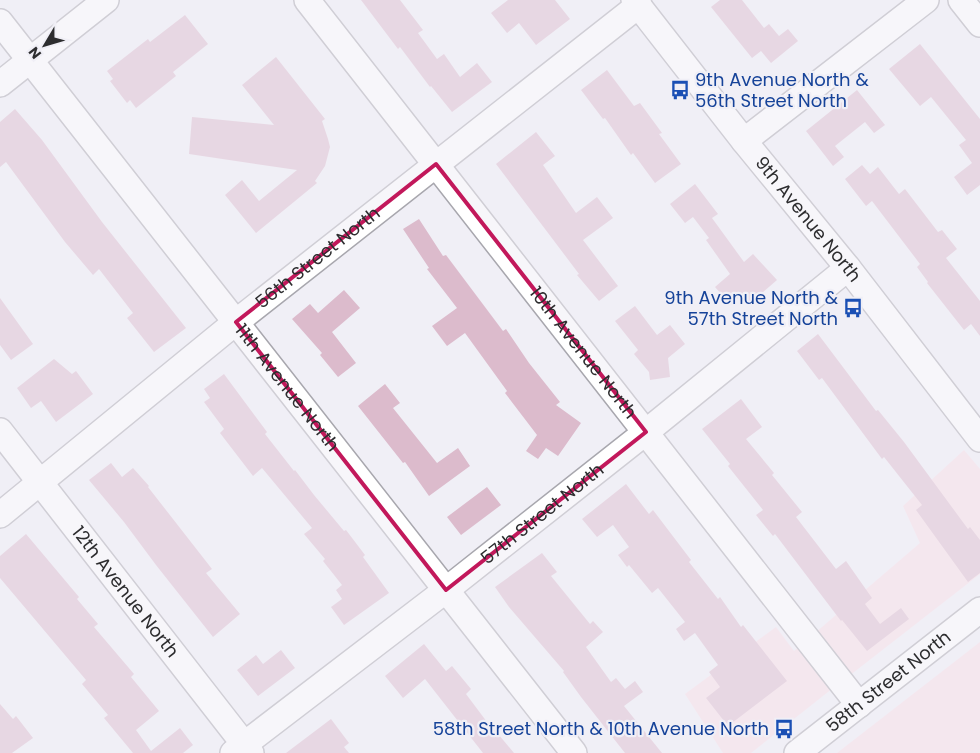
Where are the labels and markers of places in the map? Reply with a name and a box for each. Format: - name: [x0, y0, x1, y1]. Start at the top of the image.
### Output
- place label: 9th Avenue North & 56th Street North: [695, 67, 869, 113]
- bus stop icon: 9th Avenue North & 56th Street North: [669, 79, 691, 101]
- place label: 9th Avenue North & 57th Street North: [664, 285, 839, 331]
- bus stop icon: 9th Avenue North & 57th Street North: [842, 297, 864, 319]
- place label: 58th Street North & 10th Avenue North: [433, 716, 769, 741]
- bus stop icon: 58th Street North & 10th Avenue North: [773, 718, 795, 740]

